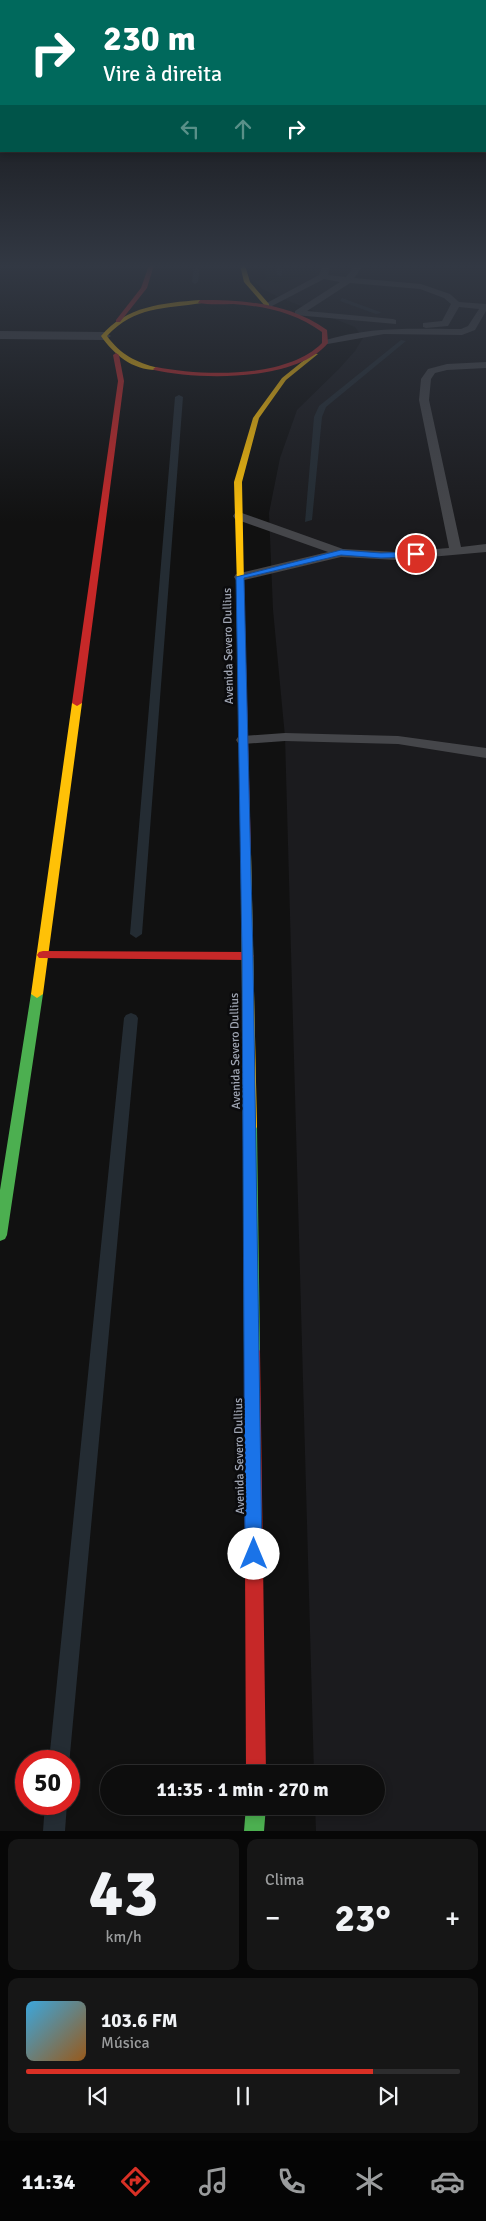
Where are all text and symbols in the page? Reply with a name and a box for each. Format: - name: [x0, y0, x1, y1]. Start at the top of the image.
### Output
- text: 230 m: [103, 17, 196, 60]
- icon: right: [20, 20, 85, 85]
- text: Vire à direita: [103, 60, 222, 87]
- icon: left: [176, 115, 204, 143]
- icon: ahead: [229, 115, 257, 143]
- icon: right: [282, 115, 310, 143]
- pin: [395, 533, 437, 575]
- icon: arrive: [402, 540, 430, 568]
- street label: Avenida Severo Dullius: [220, 588, 237, 704]
- street label: Avenida Severo Dullius: [227, 993, 244, 1109]
- street label: Avenida Severo Dullius: [231, 1398, 248, 1514]
- position arrow: [227, 1527, 279, 1579]
- speed limit sign: 50: [15, 1750, 80, 1815]
- text: 11:35 · 1 min · 270 m: [156, 1778, 329, 1802]
- text: 43: [88, 1854, 159, 1934]
- text: Clima: [265, 1870, 304, 1890]
- text: 23°: [334, 1895, 391, 1942]
- text: −: [265, 1901, 280, 1935]
- text: +: [445, 1901, 460, 1935]
- text: km/h: [105, 1927, 142, 1947]
- text: 103.6 FM: [101, 2009, 178, 2033]
- text: Música: [101, 2033, 150, 2053]
- icon: previous: [84, 2082, 112, 2110]
- icon: pause: [229, 2082, 257, 2110]
- icon: next: [374, 2082, 402, 2110]
- icon: directions: [118, 2164, 153, 2199]
- icon: music: [196, 2164, 231, 2199]
- icon: phone: [274, 2164, 309, 2199]
- icon: climate: [352, 2164, 387, 2199]
- icon: car: [430, 2164, 465, 2199]
- text: 11:34: [21, 2168, 75, 2195]

